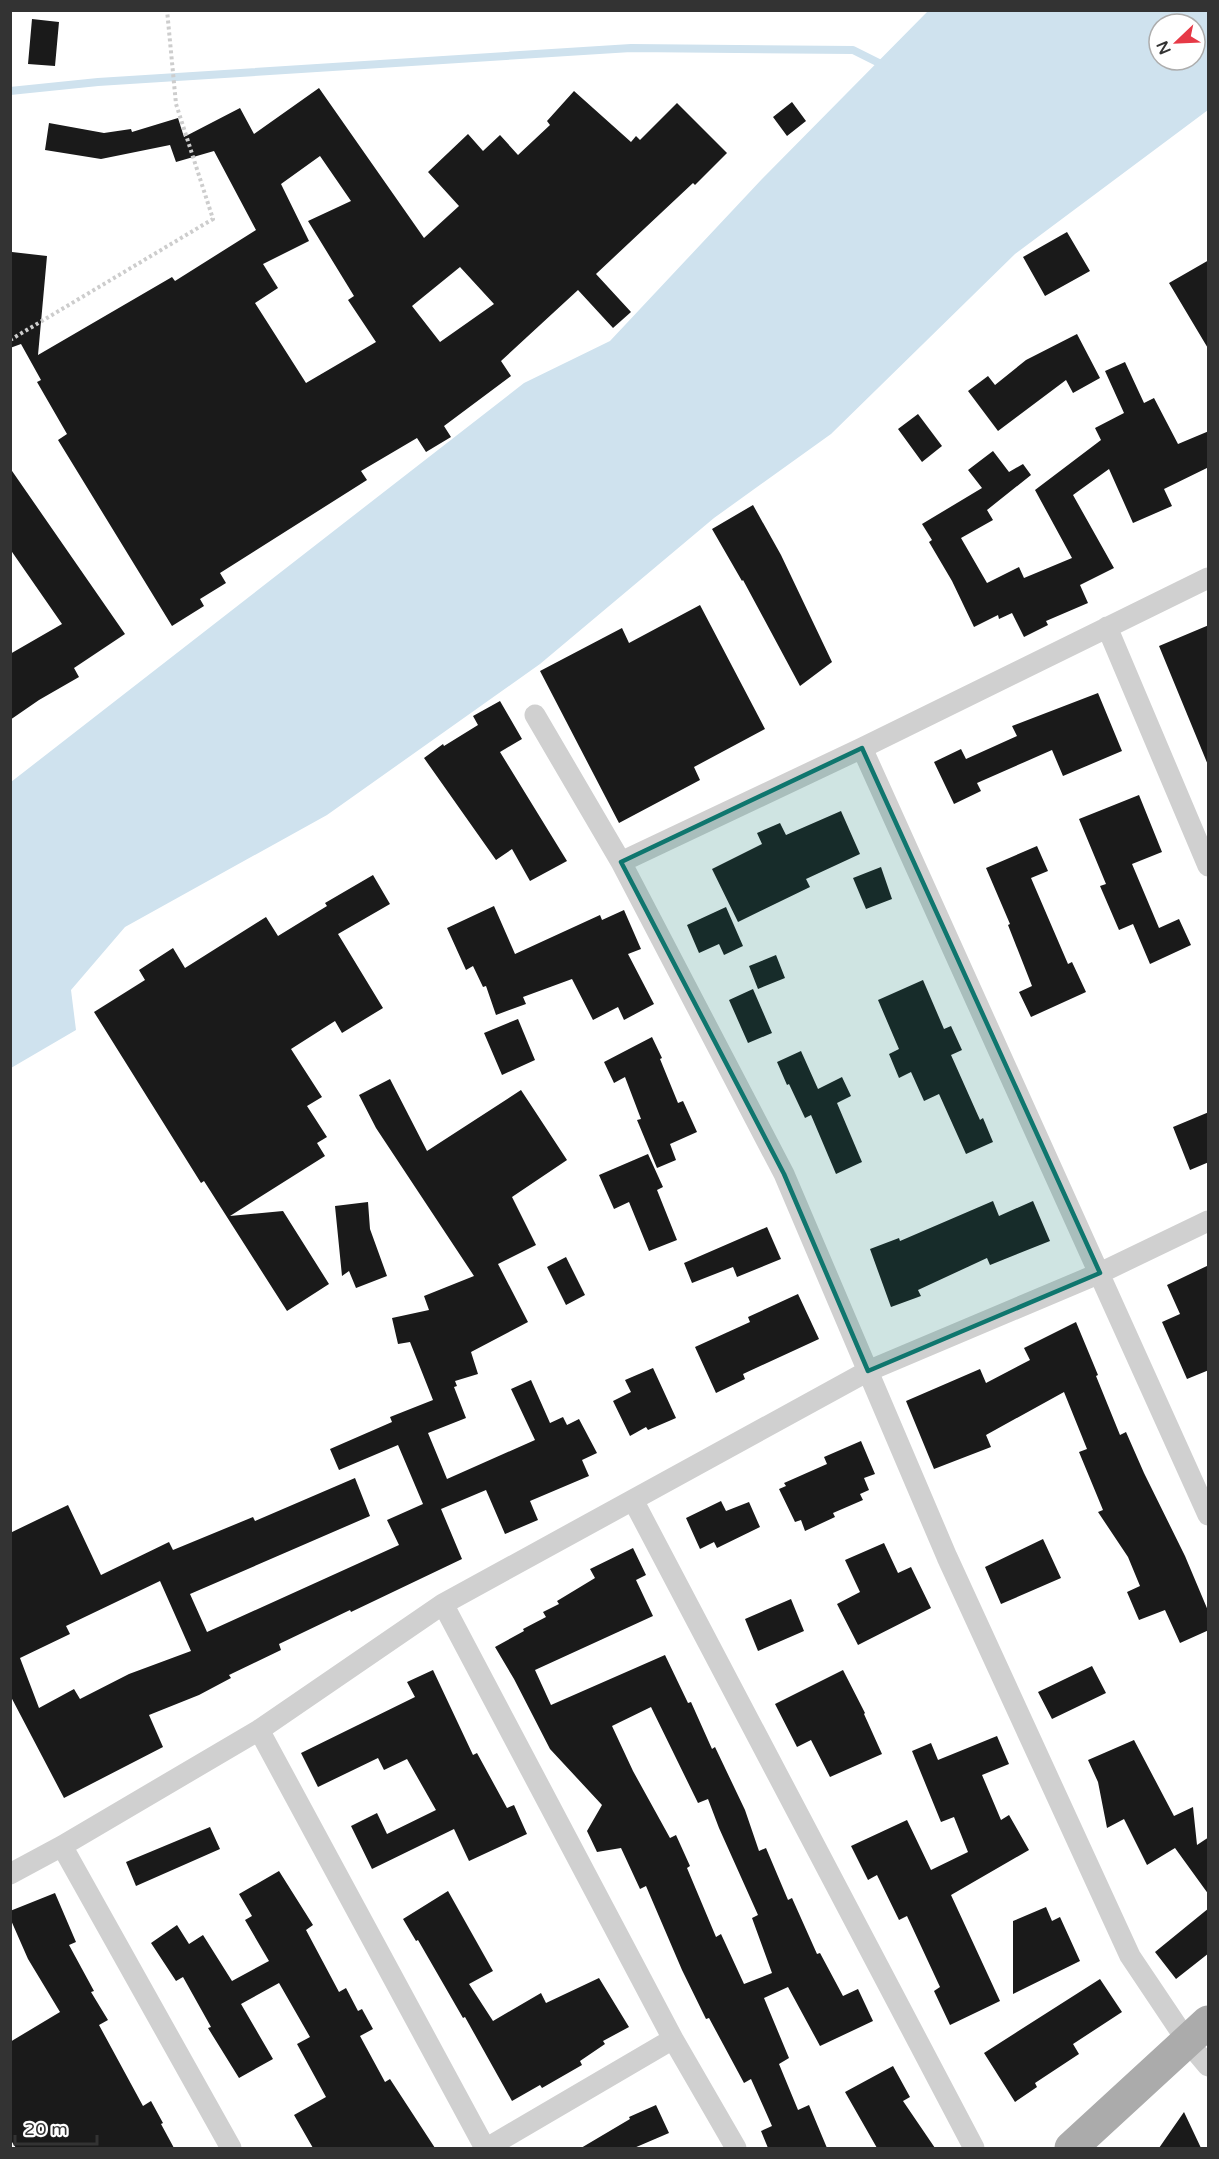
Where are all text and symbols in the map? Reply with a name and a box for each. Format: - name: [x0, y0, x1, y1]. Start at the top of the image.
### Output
- north arrow: [1147, 12, 1207, 72]
- text: N: [1152, 38, 1176, 57]
- scale bar: [15, 2108, 98, 2146]
- text: 20 m: [24, 2118, 68, 2140]

